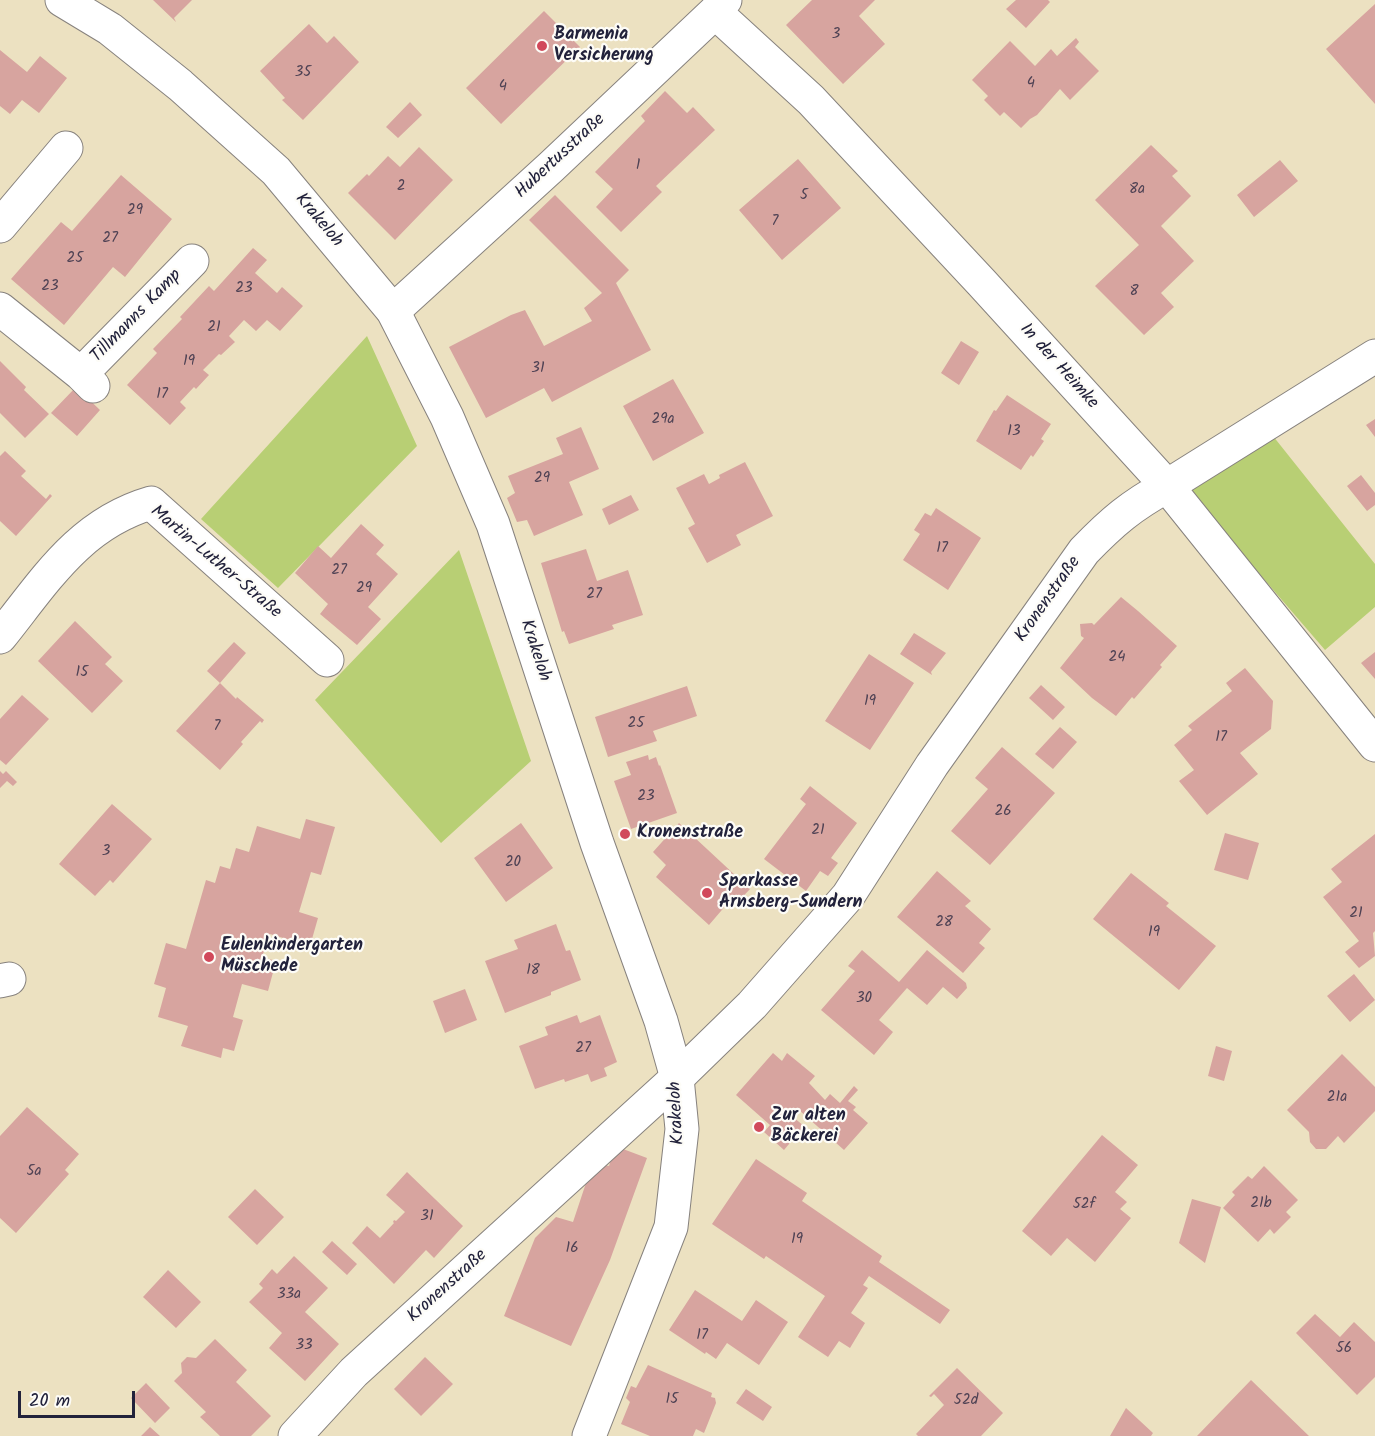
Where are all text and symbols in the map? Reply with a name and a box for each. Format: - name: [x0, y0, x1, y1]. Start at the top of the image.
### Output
- place label: Barmenia Versicherung: [554, 25, 654, 68]
- house number: 3: [832, 26, 840, 44]
- marker: Barmenia Versicherung: [535, 39, 549, 53]
- house number: 35: [295, 64, 311, 82]
- house number: 4: [1027, 75, 1035, 93]
- house number: 4: [499, 78, 507, 96]
- street label: Hubertusstraße: [512, 110, 610, 204]
- house number: 1: [636, 157, 640, 175]
- house number: 2: [397, 178, 405, 196]
- house number: 8a: [1129, 181, 1145, 199]
- house number: 5: [800, 187, 808, 205]
- street label: Krakeloh: [289, 190, 347, 252]
- house number: 29: [127, 202, 143, 220]
- house number: 7: [772, 213, 778, 231]
- house number: 27: [102, 230, 118, 248]
- house number: 25: [67, 250, 83, 268]
- street label: Tillmanns Kamp: [87, 266, 187, 368]
- house number: 23: [41, 278, 59, 296]
- house number: 23: [235, 280, 253, 298]
- house number: 8: [1129, 283, 1139, 301]
- house number: 21: [207, 319, 221, 337]
- street label: In der Heimke: [1014, 320, 1102, 414]
- house number: 19: [183, 353, 195, 371]
- house number: 31: [531, 360, 545, 378]
- house number: 17: [156, 386, 168, 404]
- house number: 29a: [651, 411, 675, 429]
- house number: 13: [1007, 423, 1021, 441]
- house number: 29: [534, 470, 550, 488]
- street label: Martin-Luther-Straße: [145, 502, 285, 624]
- house number: 17: [936, 540, 948, 558]
- street label: Kronenstraße: [1012, 553, 1086, 647]
- house number: 27: [331, 562, 347, 580]
- house number: 29: [356, 580, 372, 598]
- house number: 27: [586, 586, 602, 604]
- street label: Krakeloh: [514, 617, 554, 685]
- house number: 24: [1109, 649, 1125, 667]
- house number: 15: [76, 664, 88, 682]
- house number: 19: [864, 693, 876, 711]
- house number: 25: [628, 715, 644, 733]
- house number: 7: [214, 718, 220, 736]
- house number: 17: [1215, 729, 1227, 747]
- house number: 23: [637, 788, 655, 806]
- house number: 26: [994, 803, 1012, 821]
- house number: 21: [811, 822, 825, 840]
- place label: Kronenstraße: [637, 823, 743, 845]
- marker: Kronenstraße: [618, 827, 632, 841]
- house number: 3: [102, 843, 110, 861]
- house number: 20: [505, 854, 521, 872]
- place label: Sparkasse Arnsberg-Sundern: [719, 872, 863, 914]
- marker: Sparkasse Arnsberg-Sundern: [700, 886, 714, 900]
- house number: 21: [1349, 905, 1363, 923]
- house number: 28: [935, 914, 953, 932]
- house number: 19: [1148, 924, 1160, 942]
- place label: Eulenkindergarten Müschede: [221, 936, 363, 978]
- marker: Eulenkindergarten Müschede: [202, 950, 216, 964]
- house number: 18: [526, 962, 540, 980]
- house number: 30: [856, 990, 872, 1008]
- house number: 27: [575, 1040, 591, 1058]
- street label: Krakeloh: [666, 1081, 690, 1145]
- house number: 21a: [1327, 1089, 1347, 1107]
- place label: Zur alten Bäckerei: [771, 1106, 846, 1148]
- marker: Zur alten Bäckerei: [752, 1120, 766, 1134]
- house number: 5a: [26, 1163, 42, 1181]
- house number: 21b: [1250, 1195, 1272, 1213]
- house number: 52f: [1073, 1196, 1095, 1214]
- house number: 31: [420, 1208, 434, 1226]
- house number: 19: [791, 1231, 803, 1249]
- house number: 16: [565, 1240, 579, 1258]
- street label: Kronenstraße: [404, 1246, 492, 1328]
- house number: 33a: [277, 1286, 301, 1304]
- house number: 17: [696, 1327, 708, 1345]
- house number: 33: [295, 1337, 313, 1355]
- house number: 56: [1336, 1340, 1352, 1358]
- scale bar: [21, 1379, 138, 1417]
- text: 20 m: [29, 1387, 70, 1416]
- house number: 15: [666, 1391, 678, 1409]
- house number: 52d: [954, 1392, 978, 1410]

